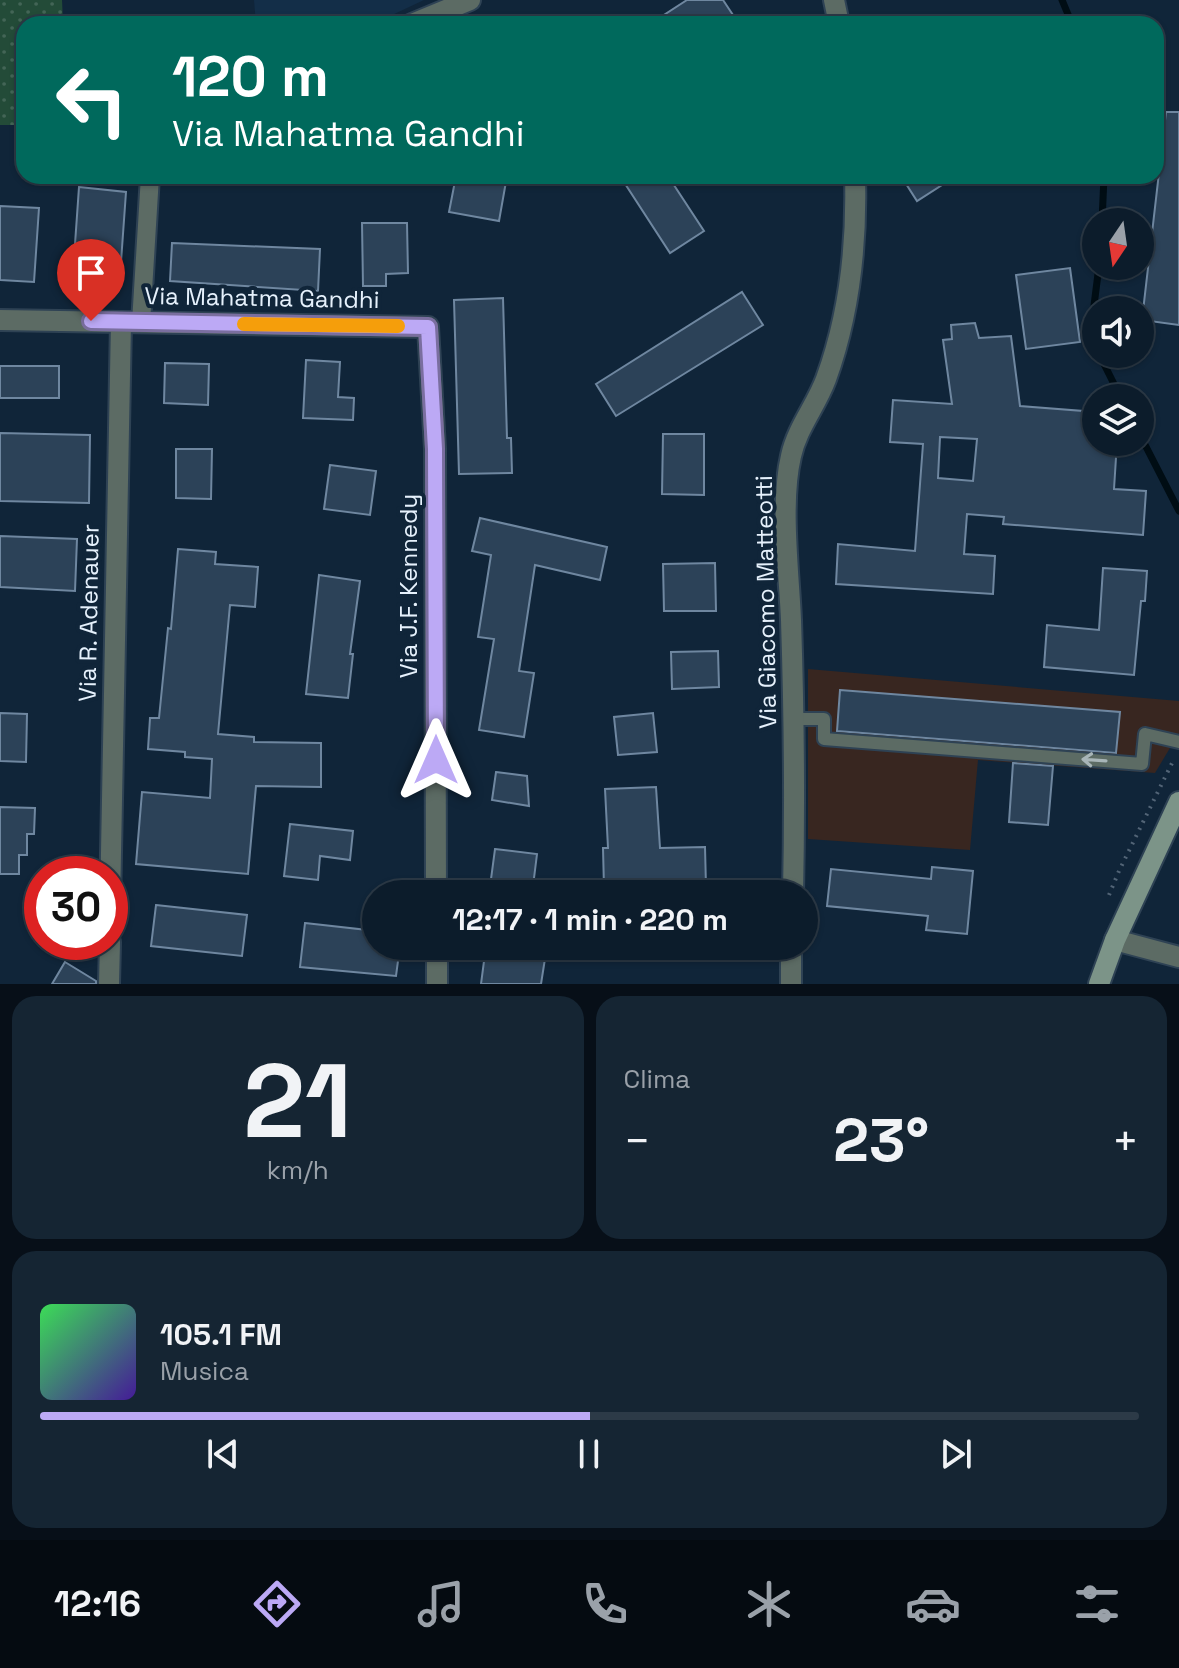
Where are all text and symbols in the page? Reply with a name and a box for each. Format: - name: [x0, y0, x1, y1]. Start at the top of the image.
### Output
- text: 120 m: [172, 41, 329, 112]
- icon: left: [40, 48, 144, 152]
- text: Via Mahatma Gandhi: [172, 111, 525, 157]
- north arrow: [1082, 208, 1154, 280]
- map controls: [1082, 208, 1154, 456]
- pin: [57, 239, 125, 321]
- icon: arrive: [69, 251, 113, 295]
- street label: Via Mahatma Gandhi: [144, 280, 380, 315]
- button: sound: [1082, 296, 1154, 368]
- button: layers: [1082, 384, 1154, 456]
- street label: Via Giacomo Matteotti: [748, 475, 783, 729]
- street label: Via J.F. Kennedy: [393, 494, 424, 678]
- street label: Via R. Adenauer: [71, 524, 106, 702]
- position arrow: [394, 718, 478, 802]
- one-way arrow: [1081, 752, 1108, 767]
- speed limit sign: 30: [24, 856, 128, 960]
- text: 12:17 · 1 min · 220 m: [452, 900, 728, 939]
- text: 21: [243, 1035, 352, 1167]
- text: Clima: [624, 1062, 690, 1096]
- text: 23°: [833, 1102, 929, 1179]
- text: −: [624, 1113, 651, 1169]
- text: +: [1112, 1113, 1139, 1169]
- text: km/h: [267, 1153, 329, 1187]
- text: 105.1 FM: [160, 1315, 282, 1354]
- text: Musica: [160, 1354, 249, 1388]
- icon: previous: [201, 1432, 245, 1476]
- icon: pause: [567, 1432, 611, 1476]
- icon: next: [934, 1432, 978, 1476]
- icon: directions: [249, 1576, 305, 1632]
- icon: music: [413, 1576, 469, 1632]
- icon: phone: [577, 1576, 633, 1632]
- icon: climate: [741, 1576, 797, 1632]
- icon: car: [905, 1576, 961, 1632]
- icon: filters: [1069, 1576, 1125, 1632]
- text: 12:16: [54, 1581, 141, 1627]

